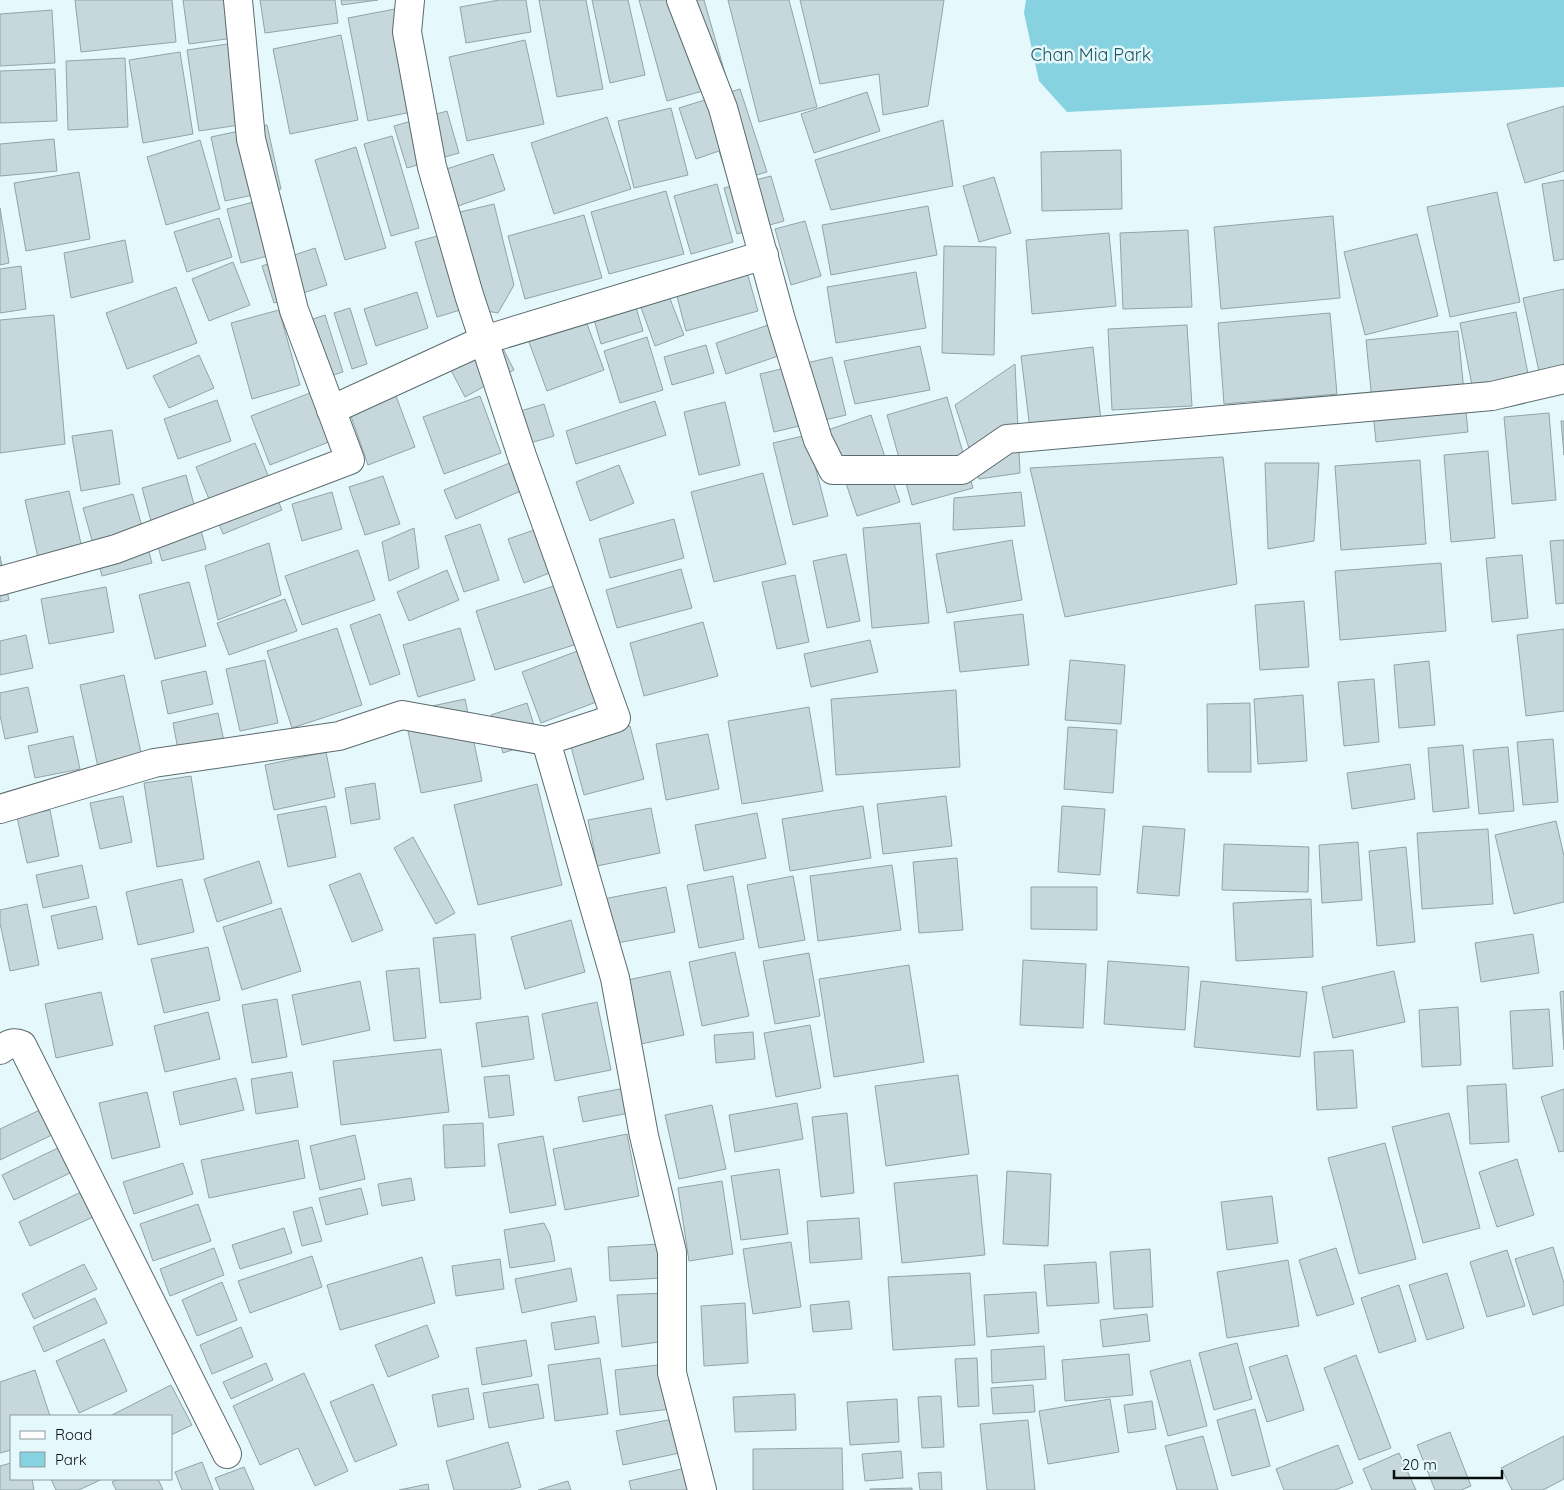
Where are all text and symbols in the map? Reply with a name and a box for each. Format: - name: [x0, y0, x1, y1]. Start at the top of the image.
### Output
- park label: Chan Mia Park: [1031, 43, 1151, 66]
- legend: [10, 1415, 172, 1480]
- text: Road: [55, 1425, 92, 1444]
- scale bar: [1394, 1448, 1502, 1480]
- text: Park: [55, 1450, 87, 1469]
- text: 20 m: [1402, 1455, 1437, 1474]

